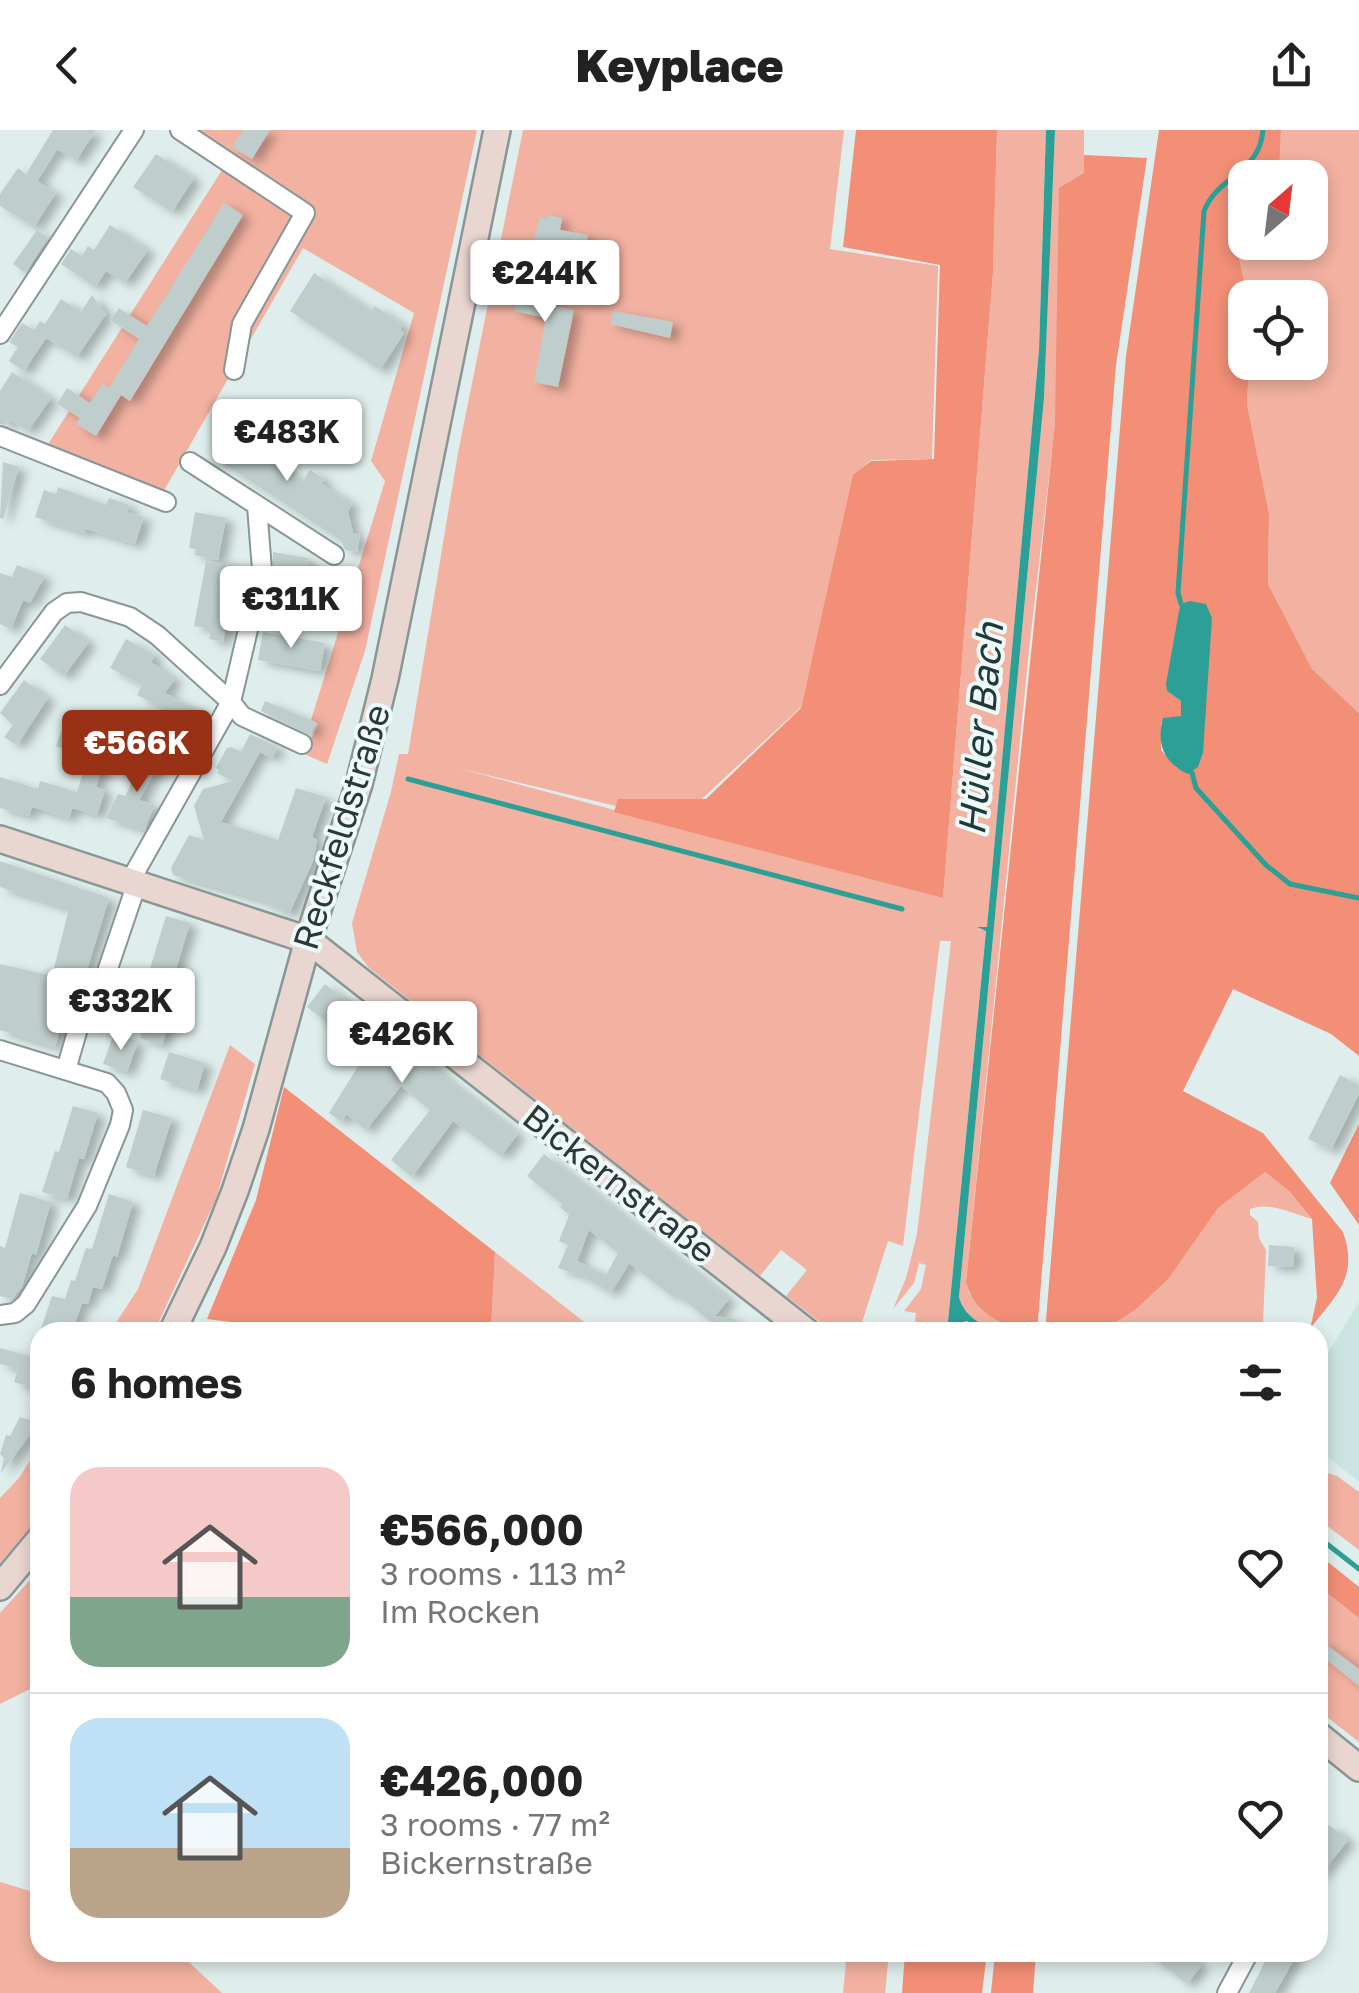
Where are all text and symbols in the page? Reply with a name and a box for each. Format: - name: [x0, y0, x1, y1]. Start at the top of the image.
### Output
- icon: back: [40, 38, 95, 93]
- text: Keyplace: [576, 38, 783, 92]
- icon: share: [1264, 38, 1319, 93]
- north arrow: [1228, 160, 1328, 260]
- map controls: [1228, 160, 1328, 380]
- pin: €244K: [475, 240, 615, 325]
- text: €244K: [492, 253, 598, 291]
- button: locate: [1228, 280, 1328, 380]
- pin: €483K: [217, 399, 357, 484]
- text: €483K: [234, 412, 340, 450]
- pin: €311K: [221, 566, 361, 651]
- text: €311K: [242, 579, 340, 617]
- water label: Hüller Bach: [948, 619, 1011, 837]
- street label: Reckfeldstraße: [284, 699, 398, 954]
- pin: €566K: [67, 710, 207, 795]
- text: €566K: [84, 723, 190, 761]
- pin: €332K: [51, 968, 191, 1053]
- text: €332K: [69, 981, 173, 1019]
- pin: €426K: [332, 1001, 472, 1086]
- text: €426K: [349, 1014, 455, 1052]
- street label: Bickernstraße: [515, 1095, 724, 1271]
- icon: filters: [1233, 1355, 1288, 1410]
- text: 6 homes: [70, 1357, 243, 1407]
- text: €566,000: [380, 1504, 584, 1554]
- icon: home: [150, 1507, 270, 1627]
- icon: heart: [1233, 1540, 1288, 1595]
- text: 3 rooms · 113 m²: [380, 1554, 626, 1592]
- text: Im Rocken: [380, 1592, 540, 1630]
- text: €426,000: [380, 1755, 584, 1805]
- icon: home: [150, 1758, 270, 1878]
- icon: heart: [1233, 1791, 1288, 1846]
- text: 3 rooms · 77 m²: [380, 1805, 610, 1843]
- text: Bickernstraße: [380, 1843, 593, 1881]

